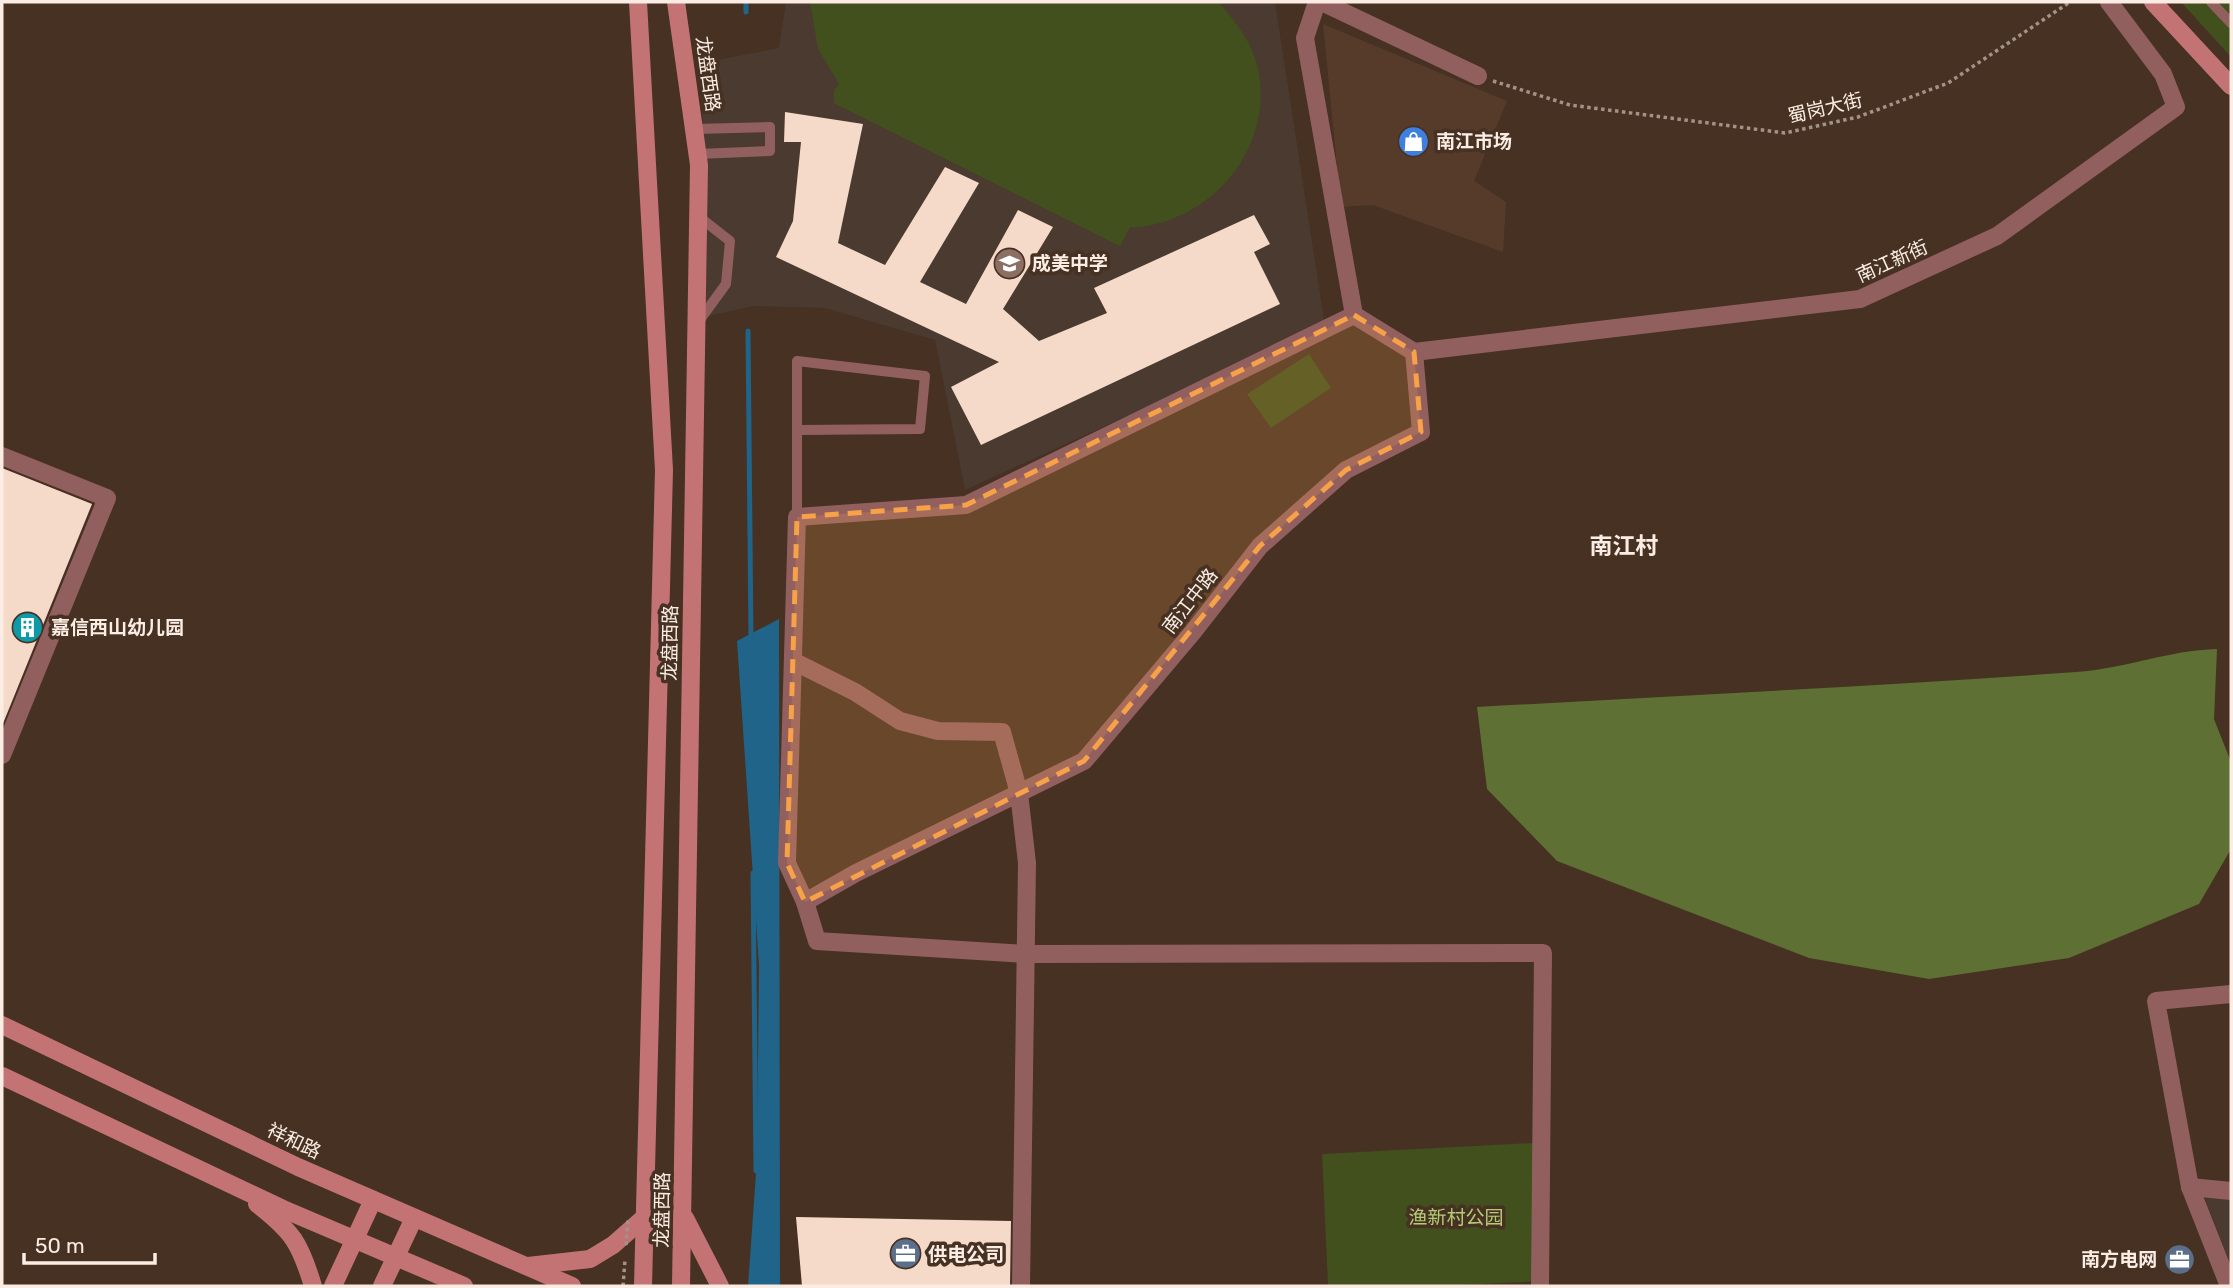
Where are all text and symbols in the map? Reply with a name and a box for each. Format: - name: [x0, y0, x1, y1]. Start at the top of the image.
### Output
- street label: 龙盘西路: [691, 35, 725, 113]
- street label: 蜀岗大街: [1785, 88, 1865, 128]
- shop icon: 南江市场: [1396, 124, 1430, 158]
- place label: 南江市场: [1436, 130, 1512, 153]
- street label: 南江新街: [1853, 235, 1931, 287]
- school or university icon: 成美中学: [992, 246, 1026, 280]
- place label: 成美中学: [1032, 252, 1108, 275]
- district label: 南江村: [1590, 532, 1659, 560]
- street label: 南江中路: [1158, 564, 1222, 638]
- street label: 龙盘西路: [658, 605, 682, 681]
- building icon: 嘉信西山幼儿园: [11, 610, 45, 644]
- place label: 嘉信西山幼儿园: [51, 616, 184, 639]
- street label: 祥和路: [263, 1119, 325, 1163]
- street label: 龙盘西路: [650, 1172, 674, 1248]
- park label: 渔新村公园: [1408, 1206, 1504, 1229]
- scale bar: [24, 1222, 156, 1266]
- text: 50 m: [35, 1233, 85, 1258]
- office icon: 供电公司: [888, 1237, 922, 1271]
- office icon: 南方电网: [2163, 1242, 2197, 1276]
- place label: 供电公司: [928, 1243, 1004, 1266]
- place label: 南方电网: [2081, 1248, 2157, 1271]

